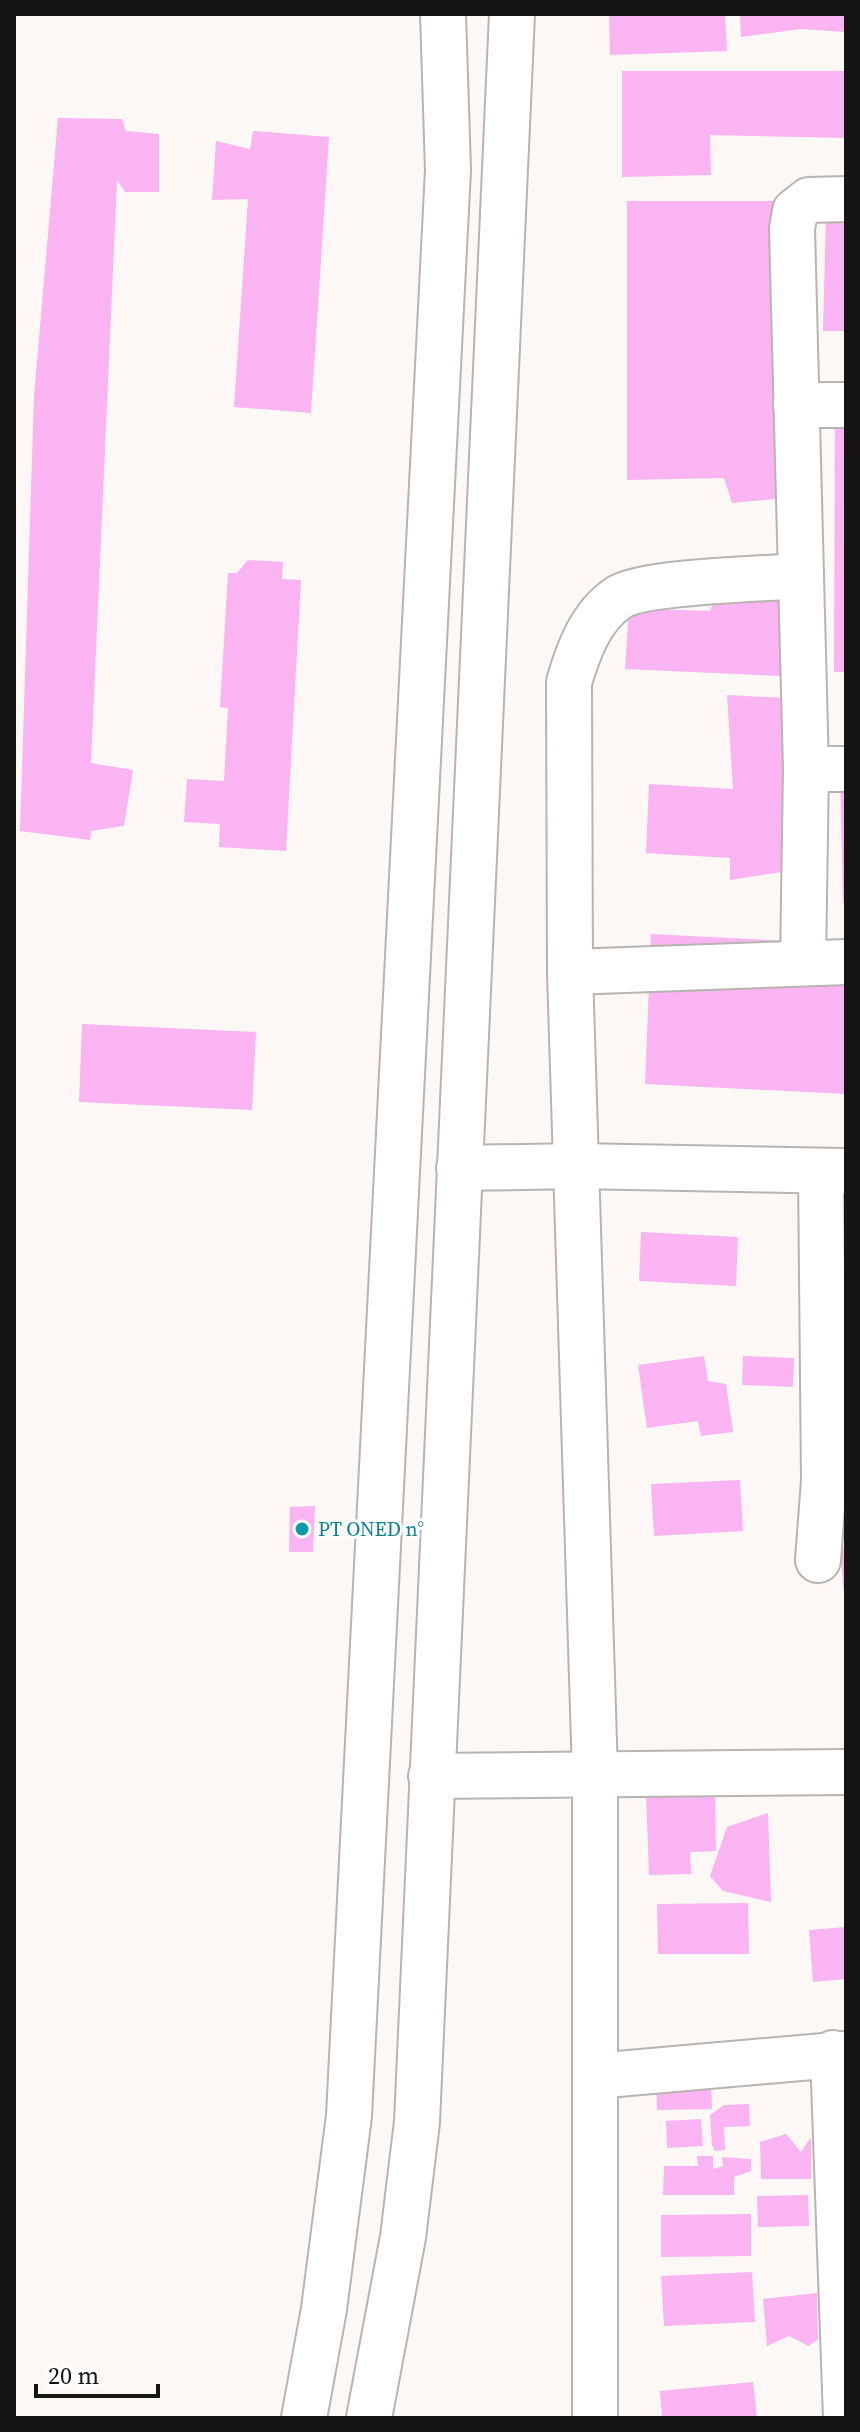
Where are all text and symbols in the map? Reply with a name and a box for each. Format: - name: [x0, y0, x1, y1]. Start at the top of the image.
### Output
- place label: PT ONED n°: [318, 1515, 424, 1543]
- marker: PT ONED n°: [293, 1520, 311, 1538]
- scale bar: [36, 2348, 158, 2398]
- text: 20 m: [48, 2359, 99, 2392]

